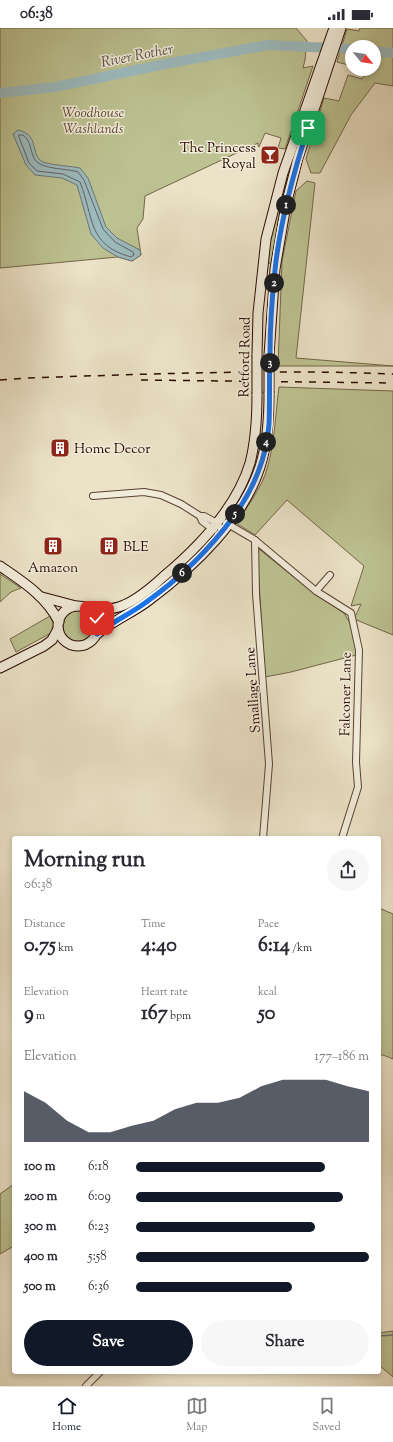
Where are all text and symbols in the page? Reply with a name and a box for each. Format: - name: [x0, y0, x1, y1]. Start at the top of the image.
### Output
- text: 06:38: [20, 4, 53, 25]
- water label: River Rother: [99, 39, 176, 74]
- north arrow: [345, 40, 381, 76]
- map controls: [345, 40, 381, 76]
- park label: Woodhouse Washlands: [62, 104, 125, 140]
- pin: [291, 111, 325, 145]
- icon: arrive: [297, 117, 319, 139]
- place label: The Princess Royal: [180, 139, 256, 175]
- bar icon: The Princess Royal: [259, 144, 281, 166]
- pin: 1: [276, 195, 296, 215]
- text: 1: [284, 197, 288, 213]
- pin: 2: [264, 273, 284, 293]
- text: 2: [271, 275, 277, 291]
- street label: Retford Road: [235, 316, 257, 398]
- pin: 3: [260, 353, 280, 373]
- text: 3: [268, 355, 272, 371]
- pin: 4: [256, 432, 276, 452]
- text: 4: [263, 434, 269, 450]
- building icon: Home Decor: [49, 437, 71, 459]
- place label: Home Decor: [74, 440, 151, 460]
- pin: 5: [225, 504, 245, 524]
- text: 5: [233, 506, 237, 522]
- building icon: Amazon: [42, 535, 64, 557]
- building icon: BLE: [98, 535, 120, 557]
- place label: BLE: [123, 538, 149, 558]
- place label: Amazon: [28, 559, 78, 579]
- pin: 6: [172, 563, 192, 583]
- text: 6: [179, 565, 185, 581]
- pin: [80, 601, 114, 635]
- icon: check: [86, 607, 108, 629]
- street label: Smallage Lane: [241, 646, 267, 734]
- street label: Falconer Lane: [336, 652, 358, 736]
- text: Morning run: [24, 845, 146, 877]
- button: share: [327, 849, 369, 891]
- text: 06:38: [24, 876, 52, 894]
- text: Distance: [24, 916, 65, 932]
- text: Time: [141, 916, 165, 932]
- text: Pace: [258, 916, 279, 932]
- text: 0.75: [24, 932, 56, 961]
- text: 4:40: [141, 932, 177, 961]
- text: 6:14: [258, 932, 290, 961]
- text: km: [56, 940, 73, 956]
- text: /km: [290, 940, 312, 956]
- text: Elevation: [24, 984, 69, 1000]
- text: Heart rate: [141, 984, 188, 1000]
- text: kcal: [258, 984, 277, 1000]
- text: 9: [24, 1000, 34, 1029]
- text: 167: [141, 1000, 168, 1029]
- text: 50: [258, 1000, 275, 1029]
- text: m: [34, 1008, 45, 1024]
- text: bpm: [168, 1008, 191, 1024]
- text: Elevation: [24, 1048, 77, 1066]
- text: 177–186 m: [315, 1048, 369, 1066]
- text: 100 m: [24, 1158, 56, 1176]
- text: 6:18: [88, 1158, 109, 1176]
- text: 200 m: [24, 1188, 57, 1206]
- text: 6:09: [88, 1188, 111, 1206]
- text: 300 m: [24, 1218, 56, 1236]
- text: 6:23: [88, 1218, 109, 1236]
- text: 400 m: [24, 1248, 58, 1266]
- text: 5:58: [88, 1248, 107, 1266]
- text: 500 m: [24, 1278, 56, 1296]
- text: 6:36: [88, 1278, 109, 1296]
- button: Save: [24, 1320, 193, 1366]
- button: Share: [201, 1320, 369, 1366]
- tab: Home: [52, 1395, 81, 1435]
- tab: Map: [186, 1395, 208, 1435]
- tab: Saved: [312, 1395, 341, 1435]

